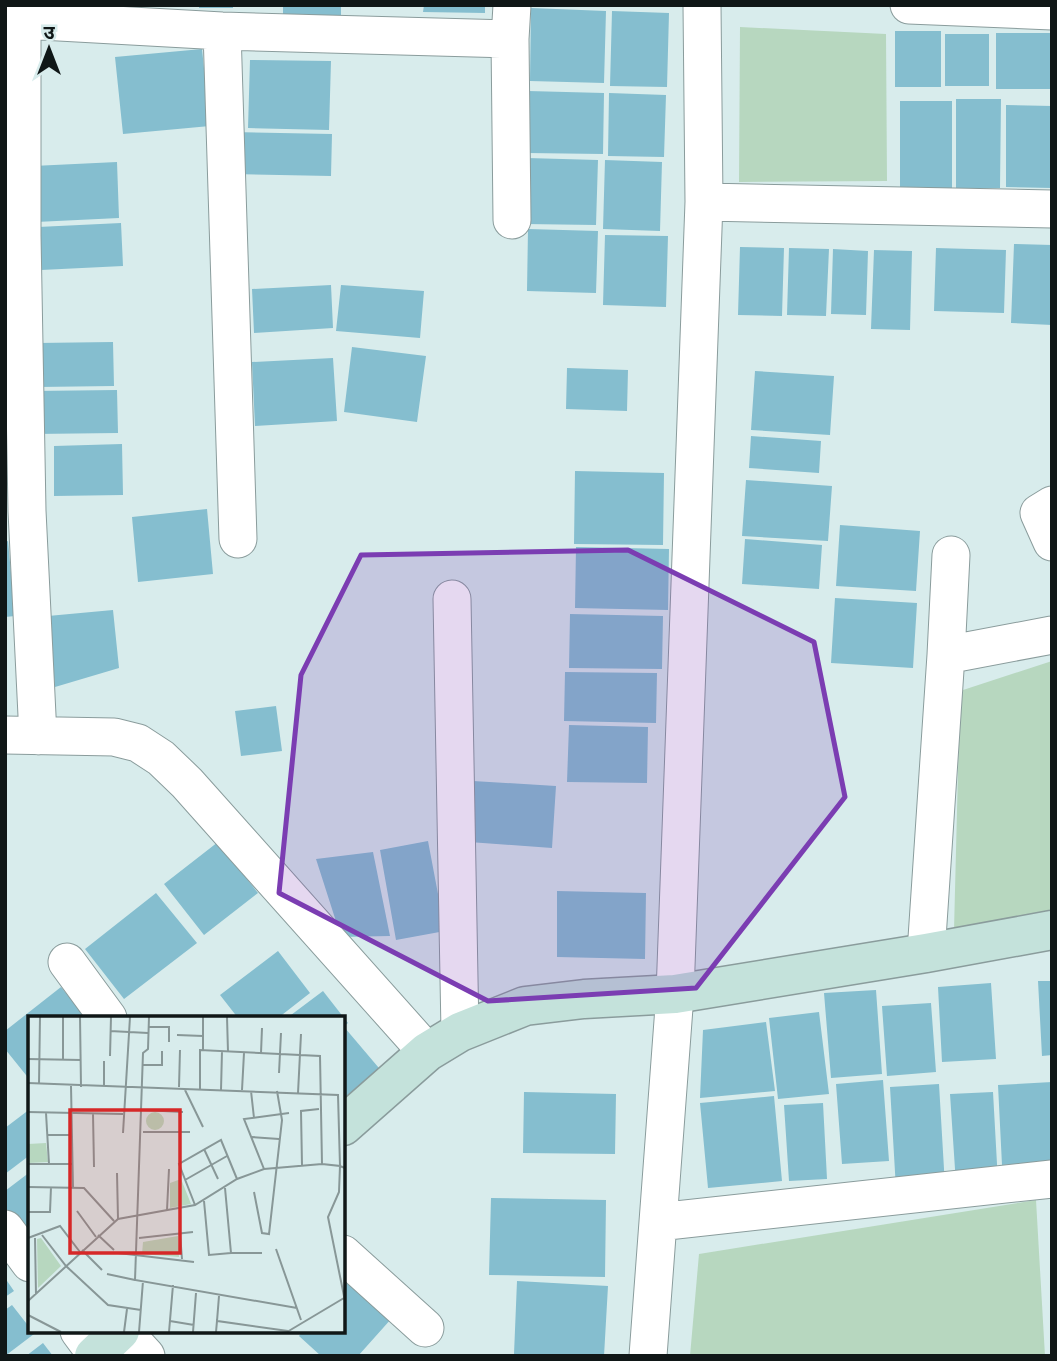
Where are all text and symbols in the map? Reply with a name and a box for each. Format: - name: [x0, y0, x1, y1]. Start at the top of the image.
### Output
- north arrow: [14, 14, 84, 84]
- text: उ: [43, 20, 55, 44]
- inset map: [28, 1016, 345, 1333]

